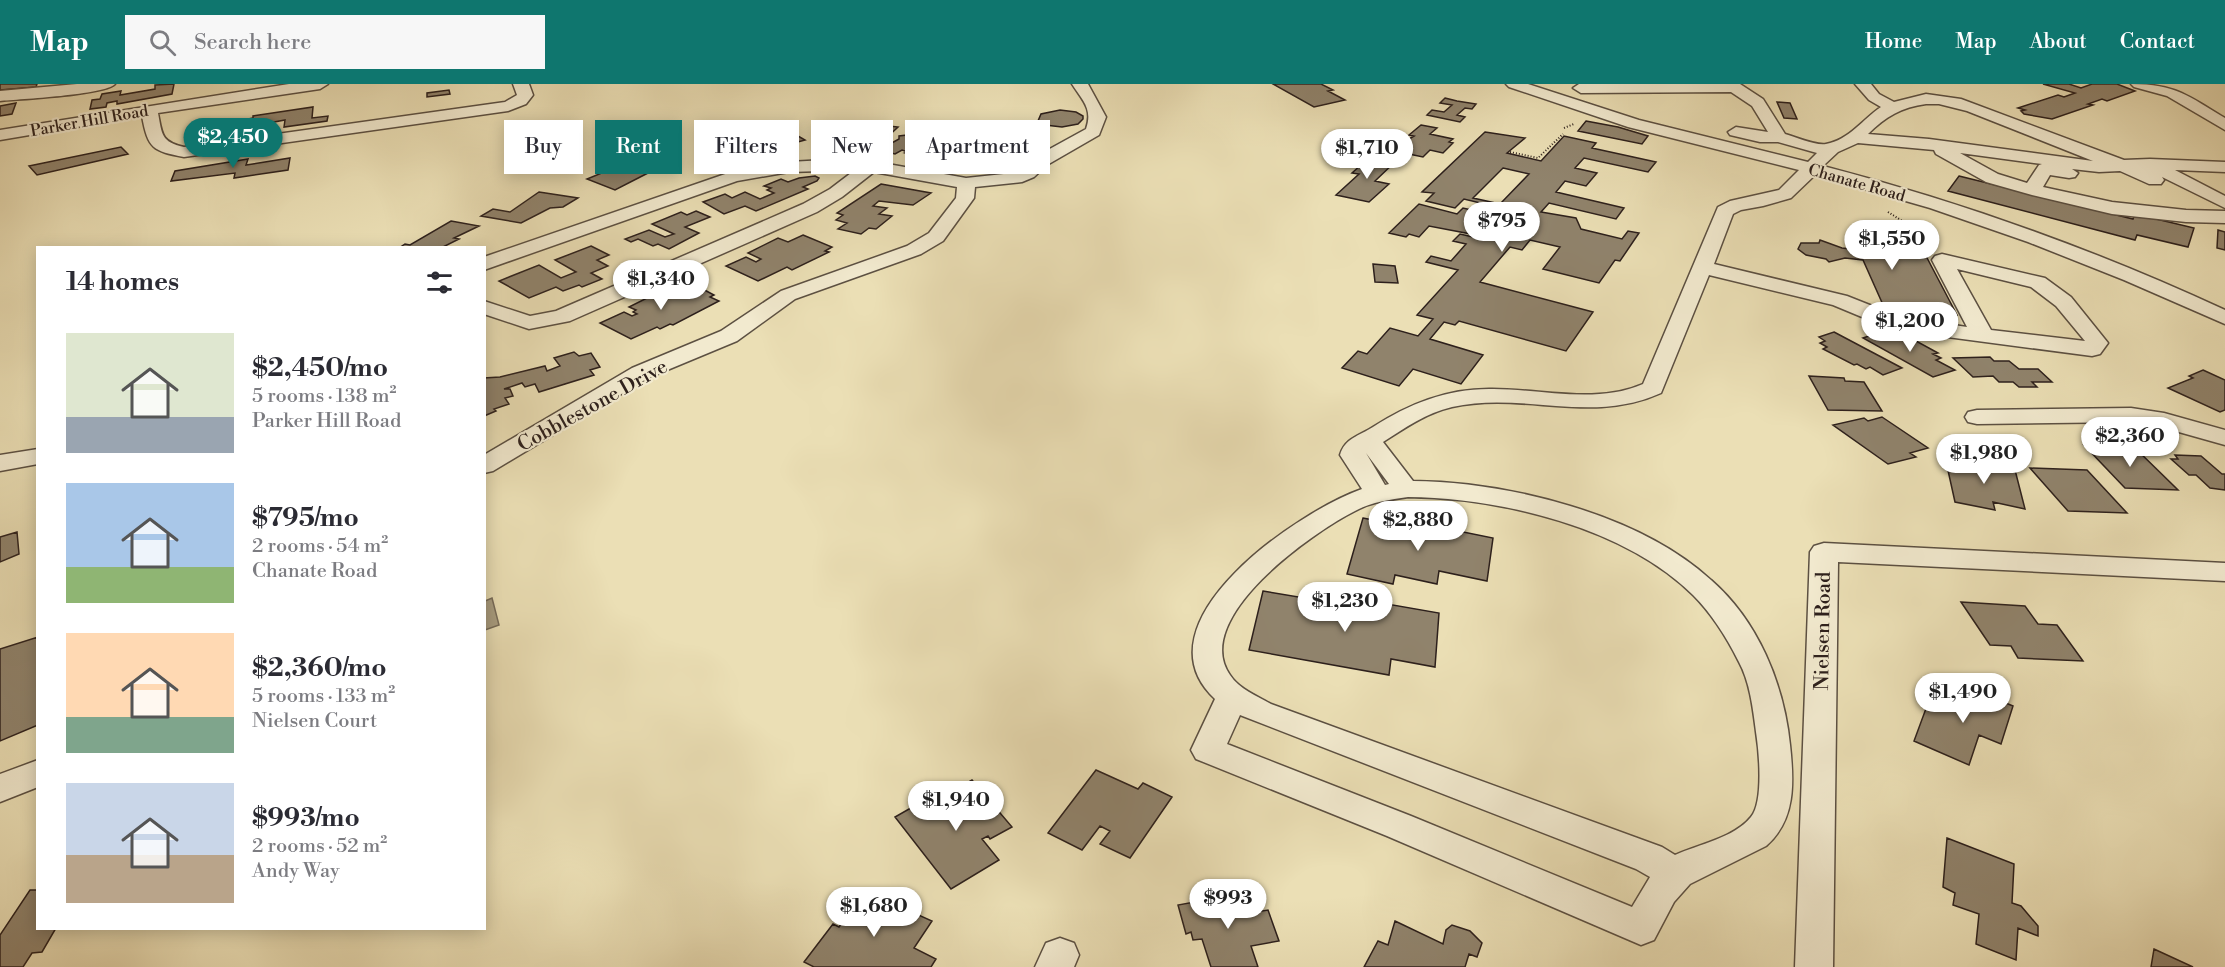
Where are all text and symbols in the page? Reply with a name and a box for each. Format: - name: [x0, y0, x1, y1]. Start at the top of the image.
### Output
- search box: [125, 15, 545, 69]
- text: Map: [30, 25, 89, 60]
- icon: search: [146, 26, 179, 59]
- text: Search here: [194, 29, 311, 56]
- text: Home: [1865, 29, 1922, 55]
- text: Map: [1955, 29, 1997, 55]
- text: About: [2030, 29, 2087, 55]
- text: Contact: [2120, 29, 2195, 55]
- street label: Parker Hill Road: [29, 101, 150, 141]
- pin: $2,450: [184, 118, 282, 169]
- chip: Buy: [504, 120, 583, 174]
- chip: Rent: [595, 120, 682, 174]
- chip: Filters: [694, 120, 799, 174]
- chip: New: [811, 120, 893, 174]
- chip: Apartment: [905, 120, 1050, 174]
- text: $2,450: [198, 125, 268, 150]
- pin: $1,710: [1318, 129, 1416, 180]
- text: $1,710: [1335, 136, 1399, 161]
- street label: Chanate Road: [1806, 160, 1908, 206]
- pin: $795: [1466, 202, 1538, 253]
- text: $795: [1478, 209, 1526, 234]
- pin: $1,550: [1843, 220, 1941, 271]
- text: $1,550: [1858, 227, 1926, 252]
- pin: $1,340: [612, 260, 710, 311]
- text: 14 homes: [66, 266, 179, 298]
- icon: filters: [423, 266, 456, 299]
- text: $1,340: [627, 267, 695, 292]
- pin: $1,200: [1861, 302, 1959, 353]
- text: $1,200: [1875, 309, 1945, 334]
- text: $2,450/mo: [252, 352, 388, 384]
- street label: Cobblestone Drive: [513, 355, 672, 458]
- icon: home: [114, 357, 186, 429]
- text: 5 rooms · 138 m²: [252, 384, 396, 409]
- text: Parker Hill Road: [252, 409, 401, 434]
- pin: $2,360: [2081, 417, 2179, 468]
- text: $2,360: [2095, 424, 2165, 449]
- pin: $1,980: [1935, 434, 2033, 485]
- text: $1,980: [1950, 441, 2018, 466]
- pin: $2,880: [1369, 501, 1467, 552]
- text: $795/mo: [252, 502, 359, 534]
- icon: home: [114, 507, 186, 579]
- text: $2,880: [1383, 508, 1453, 533]
- text: 2 rooms · 54 m²: [252, 534, 388, 559]
- text: Chanate Road: [252, 559, 377, 584]
- street label: Nielsen Road: [1810, 571, 1837, 691]
- pin: $1,230: [1296, 582, 1394, 633]
- text: $1,230: [1312, 589, 1378, 614]
- text: $2,360/mo: [252, 652, 387, 684]
- icon: home: [114, 657, 186, 729]
- pin: $1,490: [1914, 673, 2012, 724]
- text: $1,490: [1929, 680, 1997, 705]
- text: 5 rooms · 133 m²: [252, 684, 395, 709]
- text: Nielsen Court: [252, 709, 377, 734]
- pin: $1,940: [907, 781, 1005, 832]
- text: $1,940: [922, 788, 990, 813]
- text: $993/mo: [252, 802, 360, 834]
- icon: home: [114, 807, 186, 879]
- text: 2 rooms · 52 m²: [252, 834, 387, 859]
- text: Andy Way: [252, 859, 340, 884]
- pin: $993: [1192, 879, 1264, 930]
- text: $993: [1203, 886, 1253, 911]
- pin: $1,680: [825, 887, 923, 938]
- text: $1,680: [840, 894, 908, 919]

